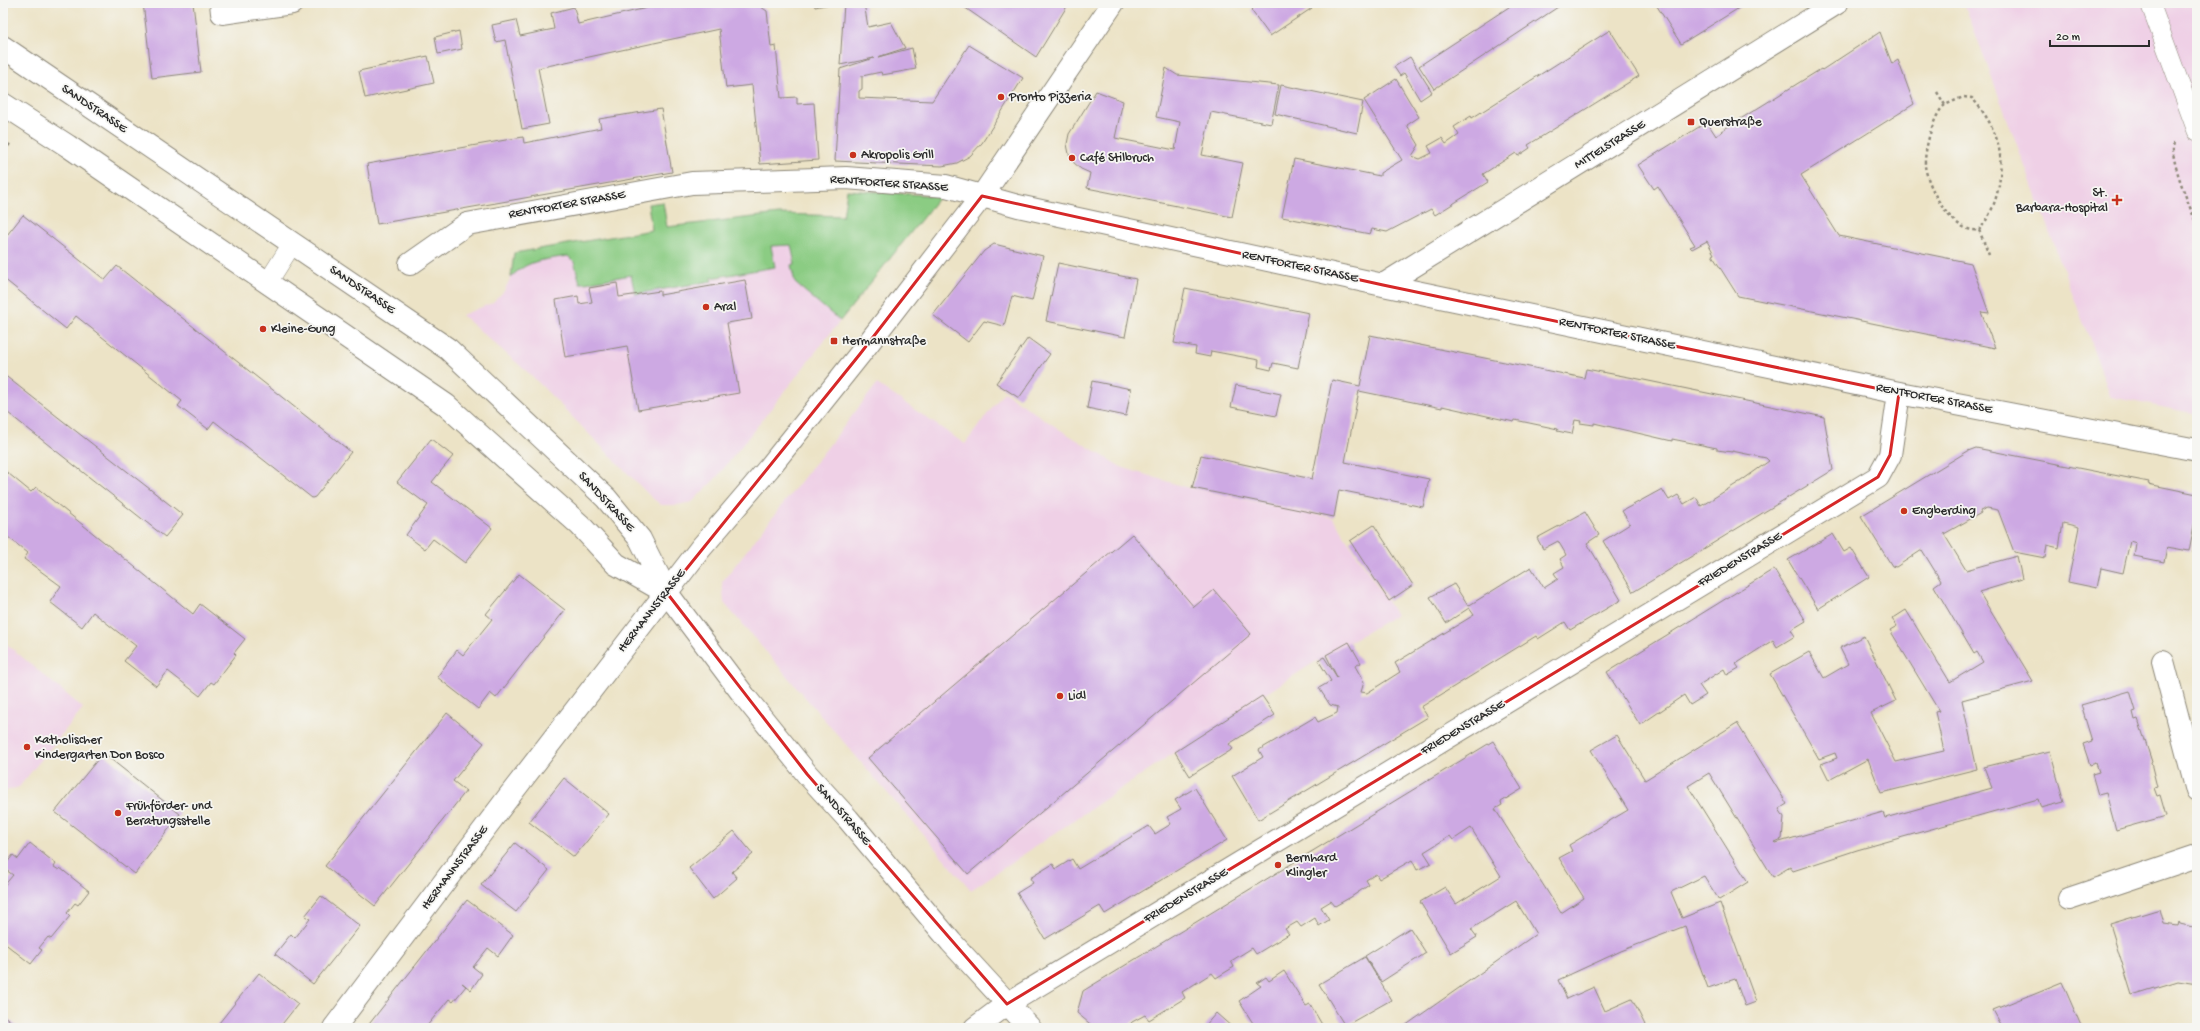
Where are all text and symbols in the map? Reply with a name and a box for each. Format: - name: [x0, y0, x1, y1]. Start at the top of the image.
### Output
- scale bar: [2050, 22, 2149, 48]
- text: 20 m: [2056, 31, 2081, 45]
- street label: SANDSTRASSE: [58, 81, 131, 137]
- place label: Pronto Pizzeria: [1008, 90, 1092, 105]
- marker: Pronto Pizzeria: [996, 92, 1006, 102]
- place label: Querstraße: [1699, 115, 1762, 130]
- street label: MITTELSTRASSE: [1572, 117, 1649, 173]
- marker: Querstraße: [1686, 117, 1696, 127]
- place label: Akropolis Grill: [861, 148, 934, 163]
- marker: Akropolis Grill: [848, 150, 858, 160]
- place label: Café Stilbruch: [1080, 151, 1154, 166]
- marker: Café Stilbruch: [1067, 153, 1077, 163]
- street label: RENTFORTER STRASSE: [829, 172, 949, 196]
- place label: St. Barbara-Hospital: [2015, 186, 2108, 216]
- street label: RENTFORTER STRASSE: [507, 187, 627, 223]
- marker: St. Barbara-Hospital: [2111, 194, 2123, 206]
- street label: RENTFORTER STRASSE: [1241, 247, 1360, 287]
- street label: SANDSTRASSE: [326, 262, 399, 318]
- place label: Aral: [714, 300, 736, 315]
- marker: Aral: [701, 302, 711, 312]
- street label: RENTFORTER STRASSE: [1558, 314, 1677, 354]
- place label: Kleine-Gung: [271, 322, 335, 337]
- marker: Kleine-Gung: [258, 324, 268, 334]
- place label: Hermannstraße: [842, 334, 926, 349]
- marker: Hermannstraße: [829, 336, 839, 346]
- street label: RENTFORTER STRASSE: [1874, 380, 1994, 418]
- street label: SANDSTRASSE: [574, 469, 638, 536]
- place label: Engberding: [1912, 504, 1976, 519]
- marker: Engberding: [1899, 506, 1909, 516]
- street label: FRIEDENSTRASSE: [1694, 529, 1786, 592]
- street label: HERMANNSTRASSE: [615, 566, 690, 656]
- place label: Lidl: [1068, 689, 1086, 704]
- marker: Lidl: [1055, 691, 1065, 701]
- street label: FRIEDENSTRASSE: [1417, 697, 1509, 760]
- place label: Katholischer Kindergarten Don Bosco: [35, 733, 165, 763]
- marker: Katholischer Kindergarten Don Bosco: [22, 742, 32, 752]
- street label: SANDSTRASSE: [812, 781, 874, 849]
- place label: Frühförder- und Beratungsstelle: [125, 799, 213, 829]
- marker: Frühförder- und Beratungsstelle: [113, 808, 123, 818]
- street label: HERMANNSTRASSE: [418, 822, 492, 913]
- place label: Bernhard Klingler: [1285, 851, 1338, 881]
- marker: Bernhard Klingler: [1273, 860, 1283, 870]
- street label: FRIEDENSTRASSE: [1140, 865, 1232, 928]

